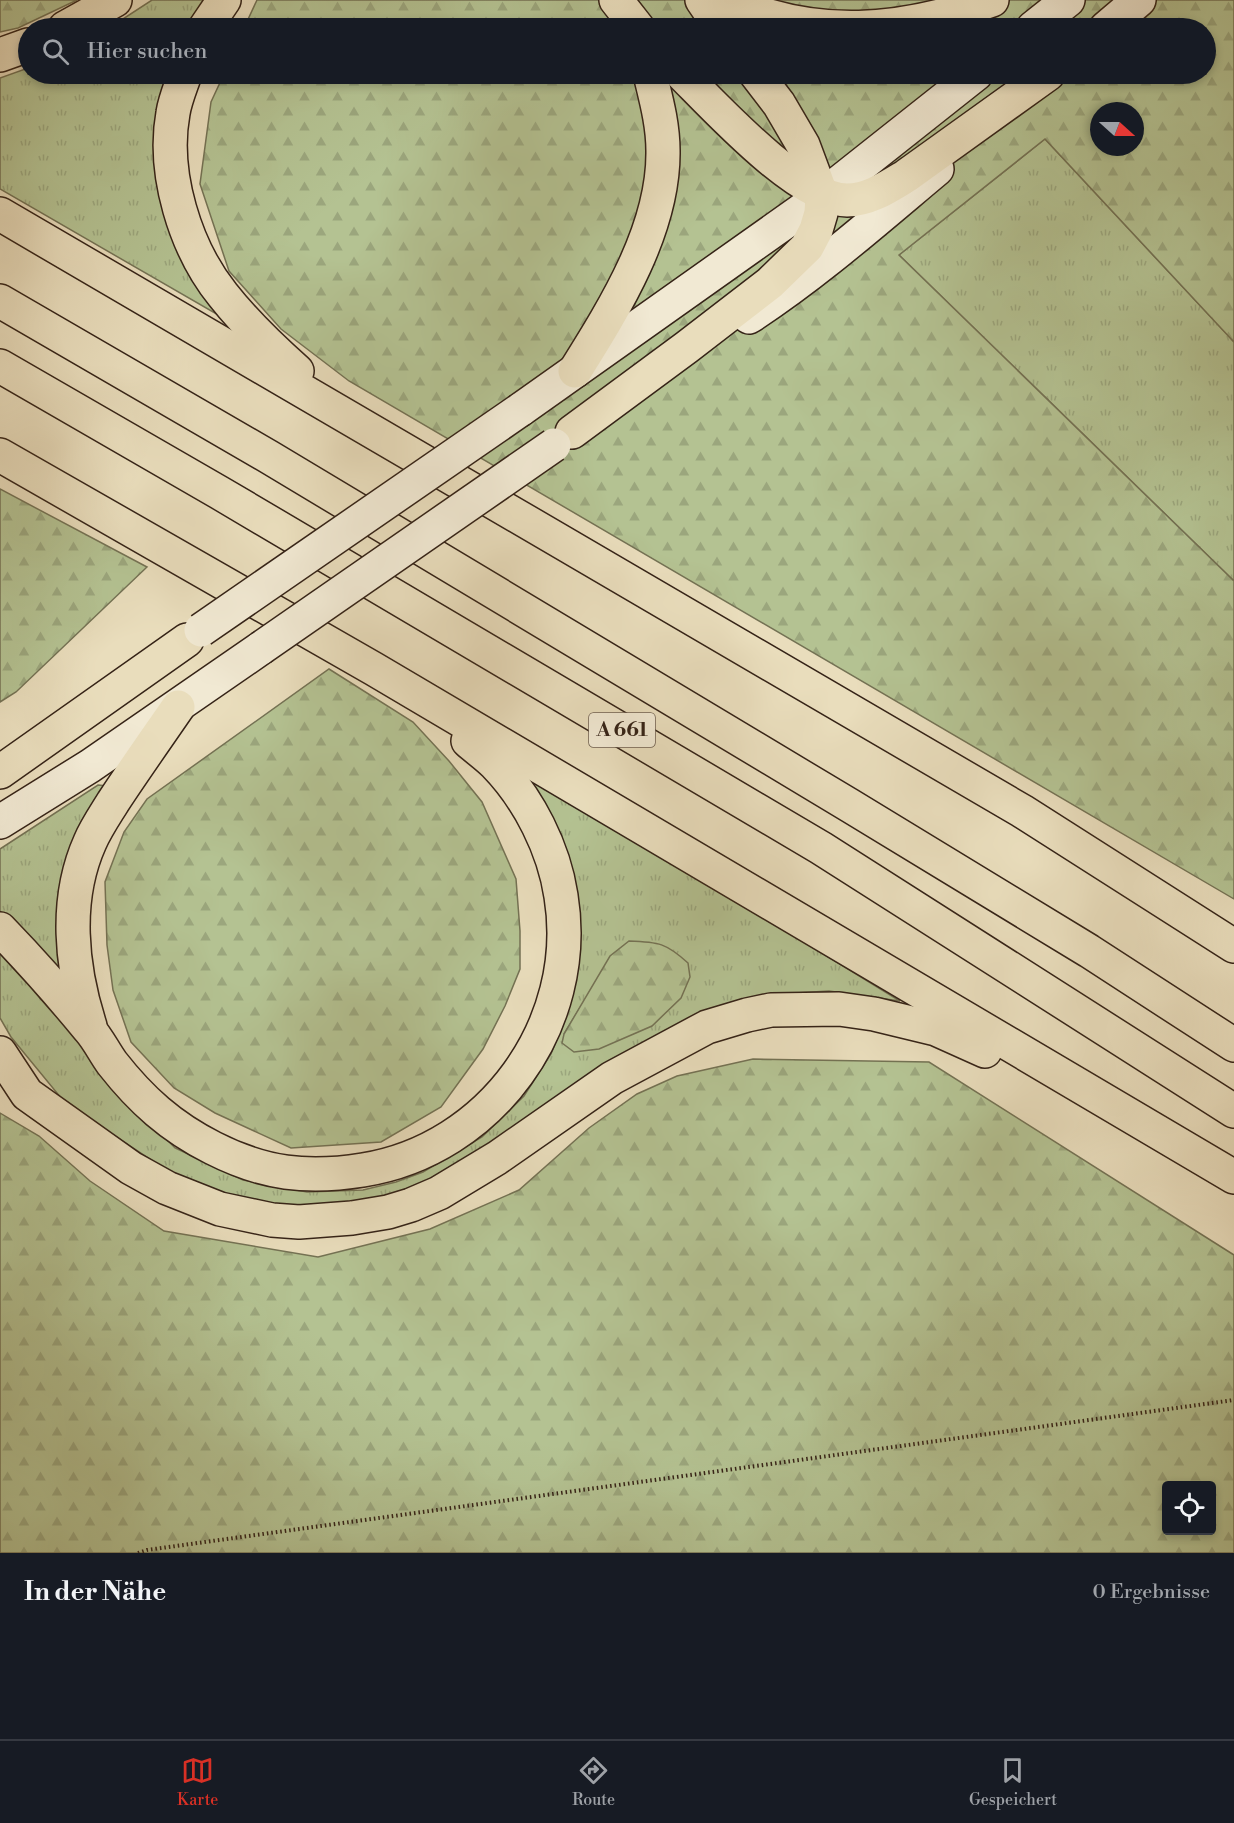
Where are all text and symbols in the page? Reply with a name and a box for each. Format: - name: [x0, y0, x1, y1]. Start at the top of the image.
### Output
- search box: [18, 18, 1216, 84]
- icon: search: [39, 35, 72, 68]
- text: Hier suchen: [87, 38, 207, 65]
- north arrow: [1090, 102, 1144, 156]
- road number: A 661: [589, 713, 655, 747]
- map controls: [1162, 1481, 1216, 1535]
- button: locate: [1162, 1481, 1216, 1535]
- text: In der Nähe: [24, 1576, 166, 1608]
- text: 0 Ergebnisse: [1093, 1580, 1210, 1605]
- tab: Karte: [177, 1754, 218, 1810]
- tab: Route: [572, 1754, 615, 1810]
- tab: Gespeichert: [969, 1754, 1057, 1810]

